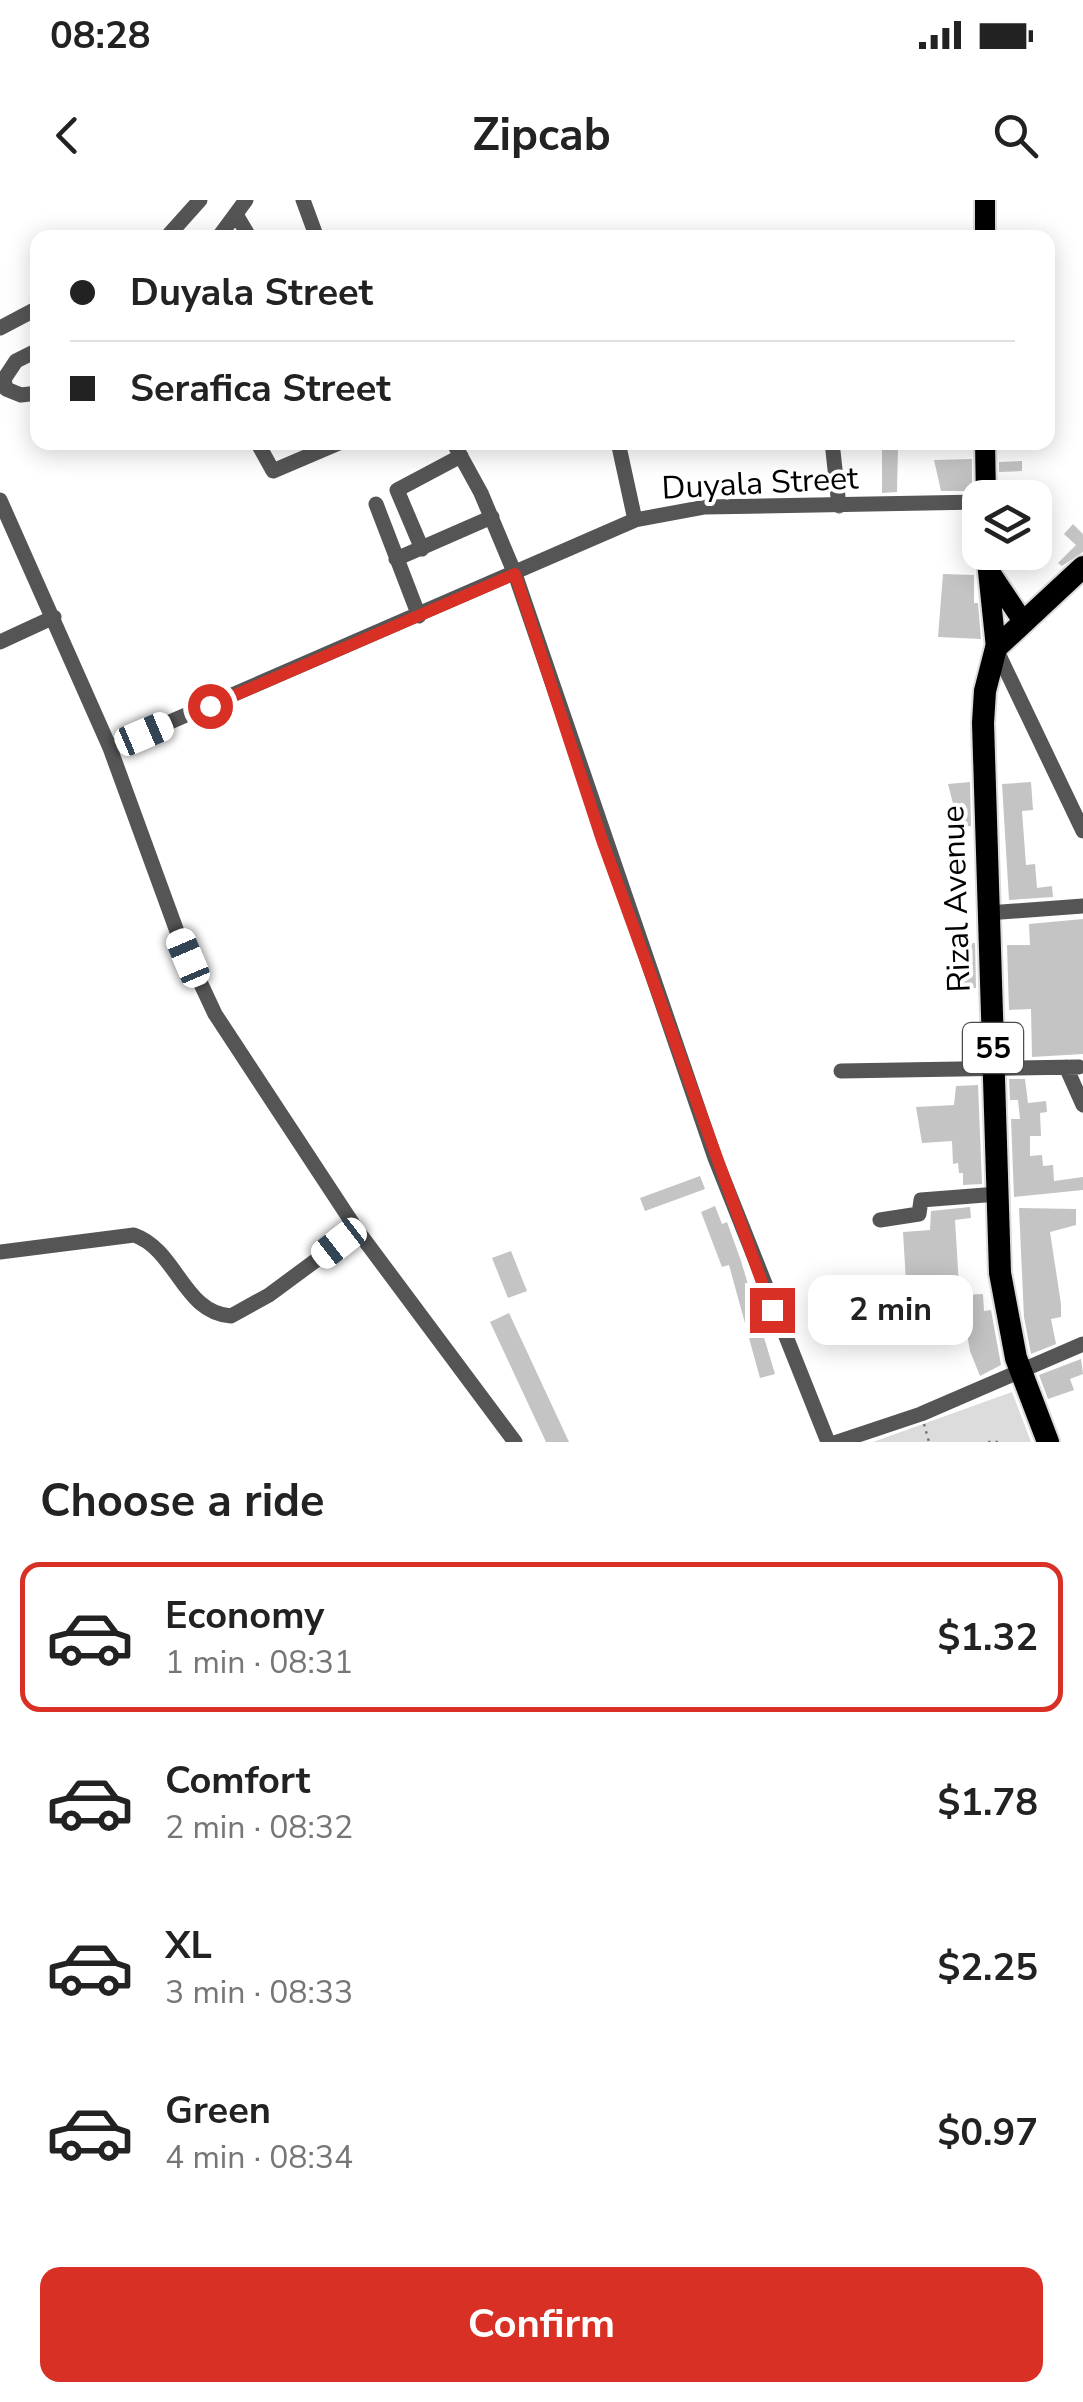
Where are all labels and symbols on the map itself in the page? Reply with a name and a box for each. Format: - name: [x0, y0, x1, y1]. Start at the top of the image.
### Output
- street label: Duyala Street: [661, 456, 860, 510]
- route start: [188, 684, 233, 729]
- car: [111, 708, 177, 760]
- street label: Rizal Avenue: [931, 805, 981, 993]
- car: [162, 925, 214, 991]
- road number: 55: [963, 1023, 1023, 1073]
- car: [306, 1213, 372, 1273]
- callout: 2 min: [807, 1275, 972, 1345]
- route end: [750, 1288, 795, 1333]

